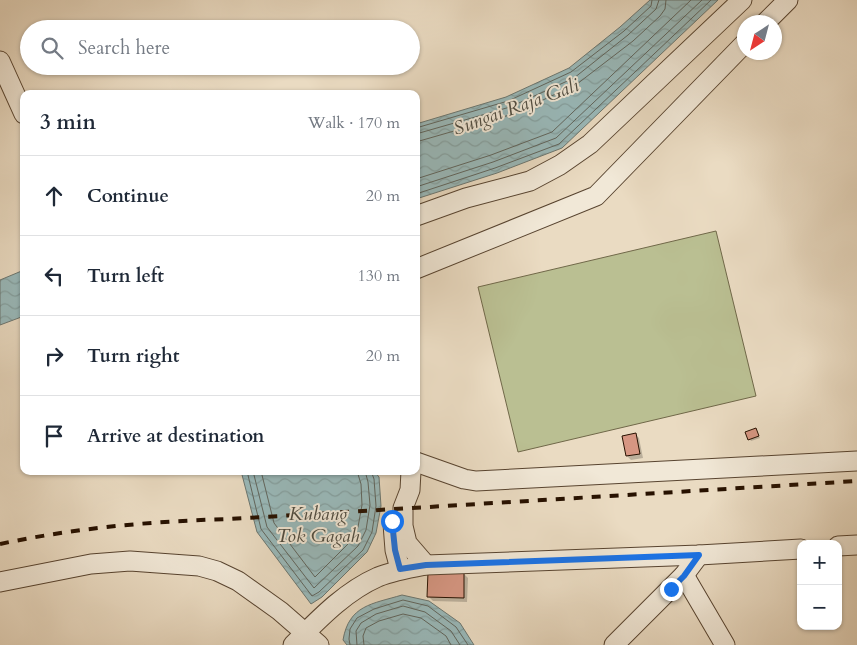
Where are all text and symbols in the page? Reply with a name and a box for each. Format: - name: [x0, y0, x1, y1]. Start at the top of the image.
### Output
- north arrow: [737, 15, 782, 60]
- search box: [20, 20, 420, 75]
- icon: search: [38, 34, 66, 62]
- text: Search here: [78, 35, 170, 61]
- water label: Sungai Raja Gali: [450, 72, 583, 142]
- text: 3 min: [40, 108, 96, 137]
- text: Walk · 170 m: [308, 112, 400, 134]
- icon: ahead: [40, 182, 68, 210]
- text: Continue: [87, 183, 169, 209]
- text: 20 m: [366, 185, 400, 207]
- icon: left: [40, 262, 68, 290]
- text: Turn left: [87, 263, 164, 289]
- text: 130 m: [358, 265, 400, 287]
- icon: right: [40, 342, 68, 370]
- text: Turn right: [87, 343, 179, 369]
- text: 20 m: [366, 345, 400, 367]
- icon: arrive: [40, 422, 68, 450]
- text: Arrive at destination: [87, 423, 264, 449]
- water label: Kubang Tok Gagah: [276, 501, 360, 549]
- route start: [381, 510, 404, 533]
- map controls: [797, 540, 842, 630]
- button: +: [797, 540, 842, 585]
- route end: [660, 578, 683, 601]
- button: −: [797, 585, 842, 630]

